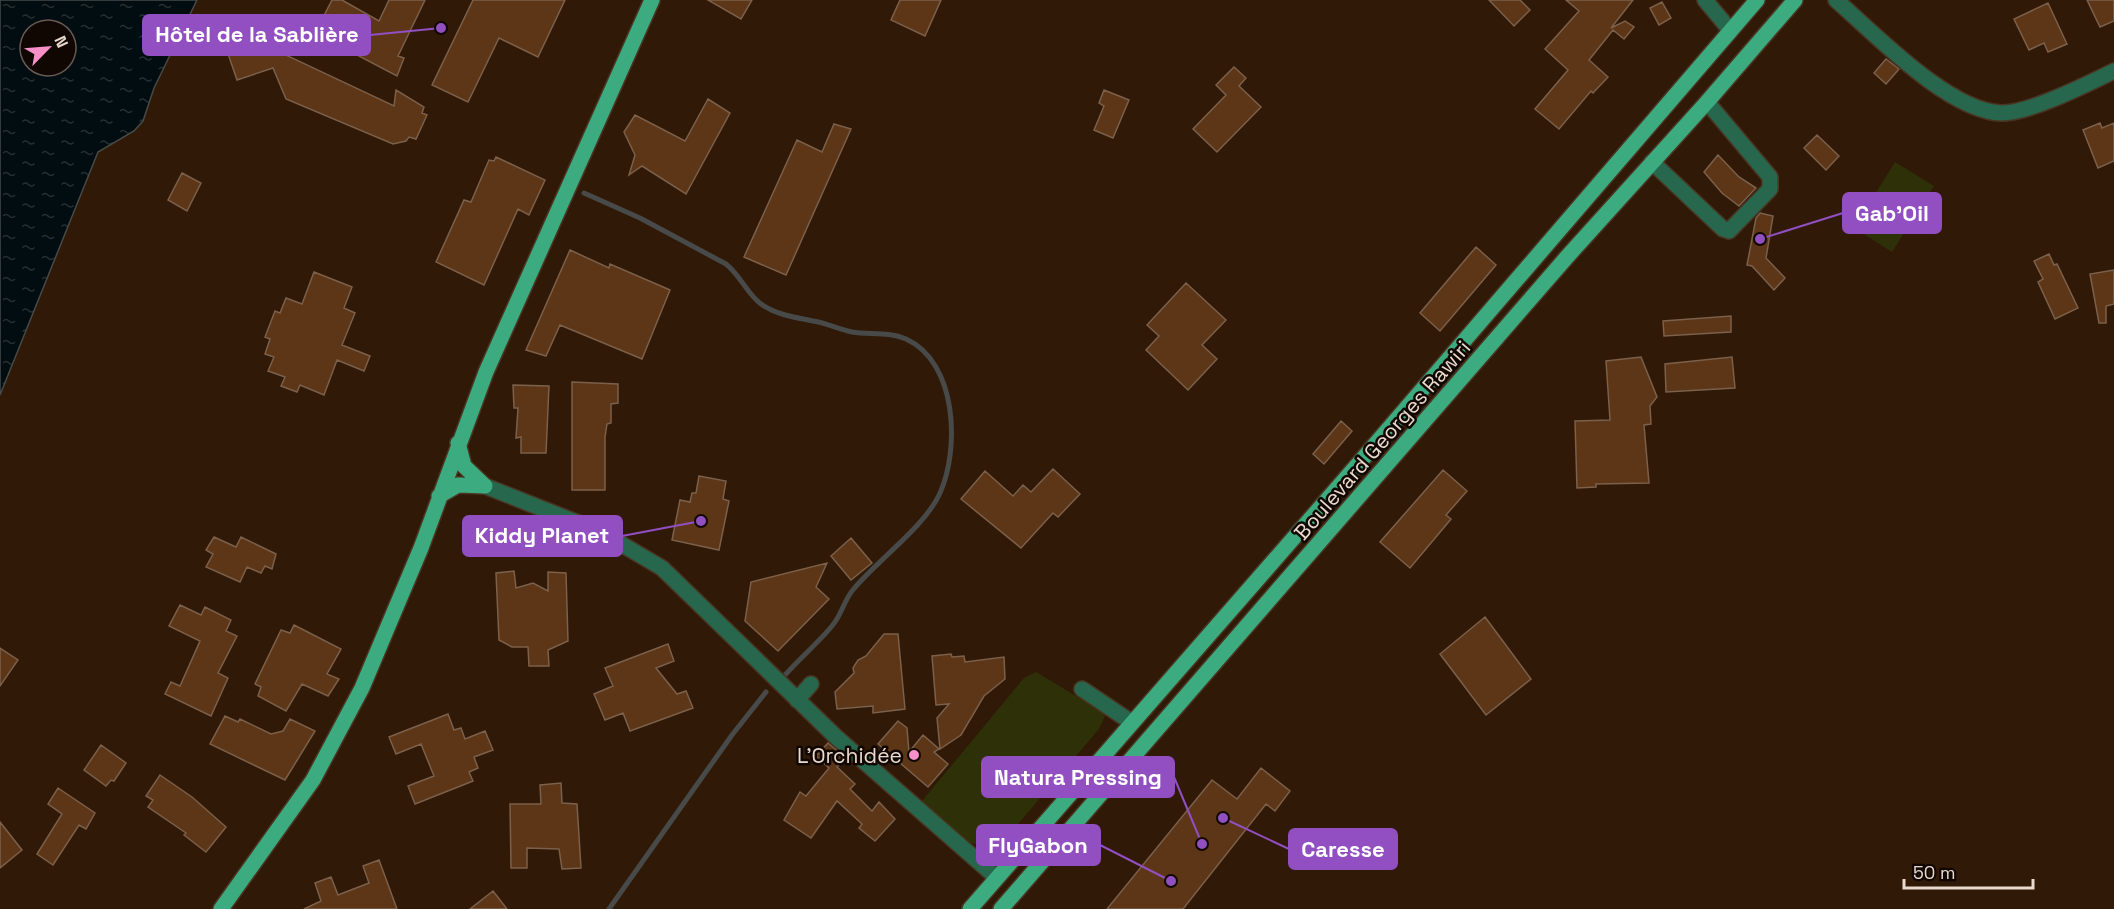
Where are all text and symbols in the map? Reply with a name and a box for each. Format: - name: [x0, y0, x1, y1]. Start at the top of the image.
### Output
- callout: Hôtel de la Sablière: [143, 15, 370, 55]
- north arrow: [18, 18, 78, 78]
- text: Hôtel de la Sablière: [155, 20, 359, 48]
- text: N: [49, 33, 73, 51]
- callout: Gab'Oil: [1843, 193, 1941, 233]
- text: Gab'Oil: [1855, 199, 1929, 227]
- street label: Boulevard Georges Rawiri: [1288, 335, 1476, 545]
- callout: Kiddy Planet: [463, 516, 622, 556]
- text: Kiddy Planet: [475, 521, 609, 549]
- place label: L'Orchidée: [797, 742, 902, 769]
- marker: L'Orchidée: [907, 748, 921, 762]
- callout: Natura Pressing: [982, 757, 1174, 797]
- text: Natura Pressing: [994, 763, 1162, 791]
- callout: FlyGabon: [977, 825, 1100, 865]
- callout: Caresse: [1289, 829, 1397, 869]
- text: FlyGabon: [988, 831, 1088, 859]
- text: Caresse: [1301, 835, 1385, 863]
- scale bar: [1904, 852, 2033, 890]
- text: 50 m: [1913, 861, 1955, 884]

